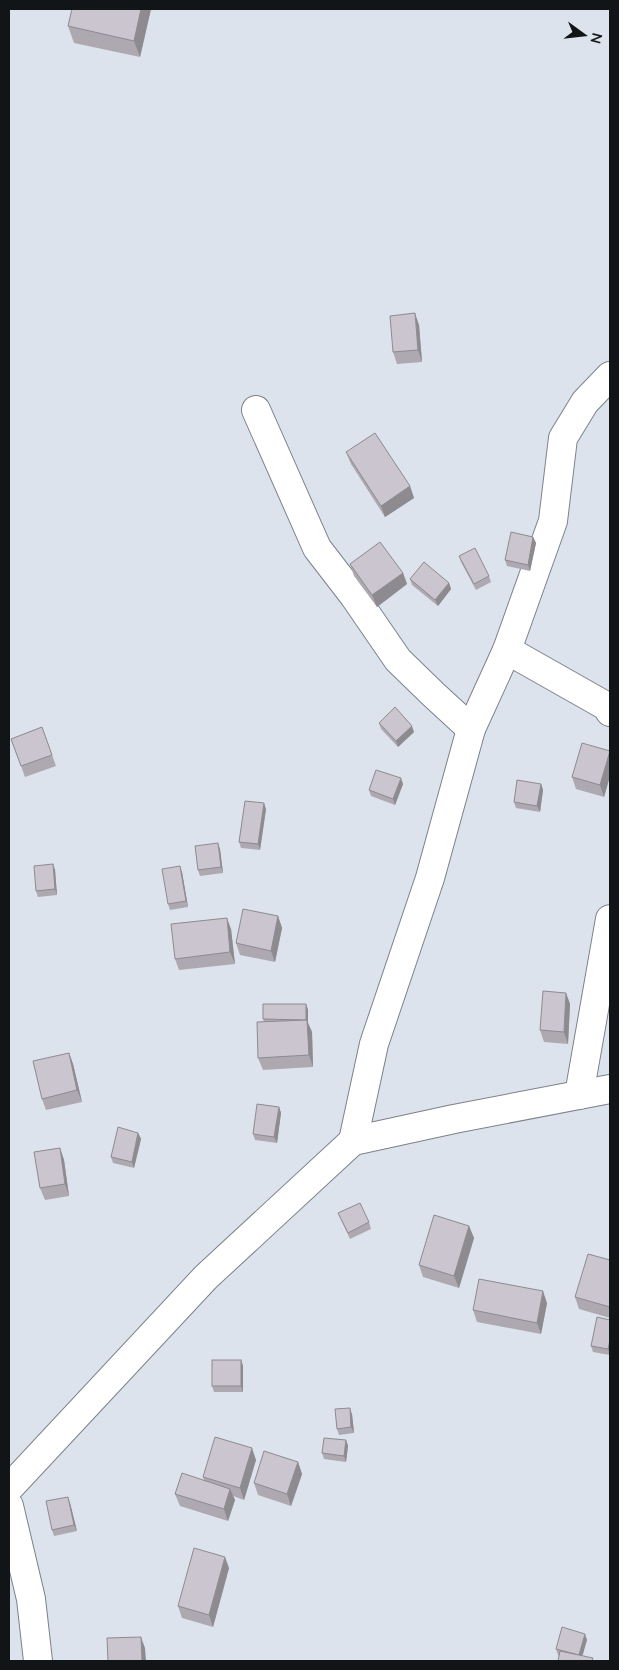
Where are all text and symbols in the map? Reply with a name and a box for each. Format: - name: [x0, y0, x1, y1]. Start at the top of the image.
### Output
- north arrow: [559, 10, 609, 60]
- text: N: [586, 31, 607, 46]

